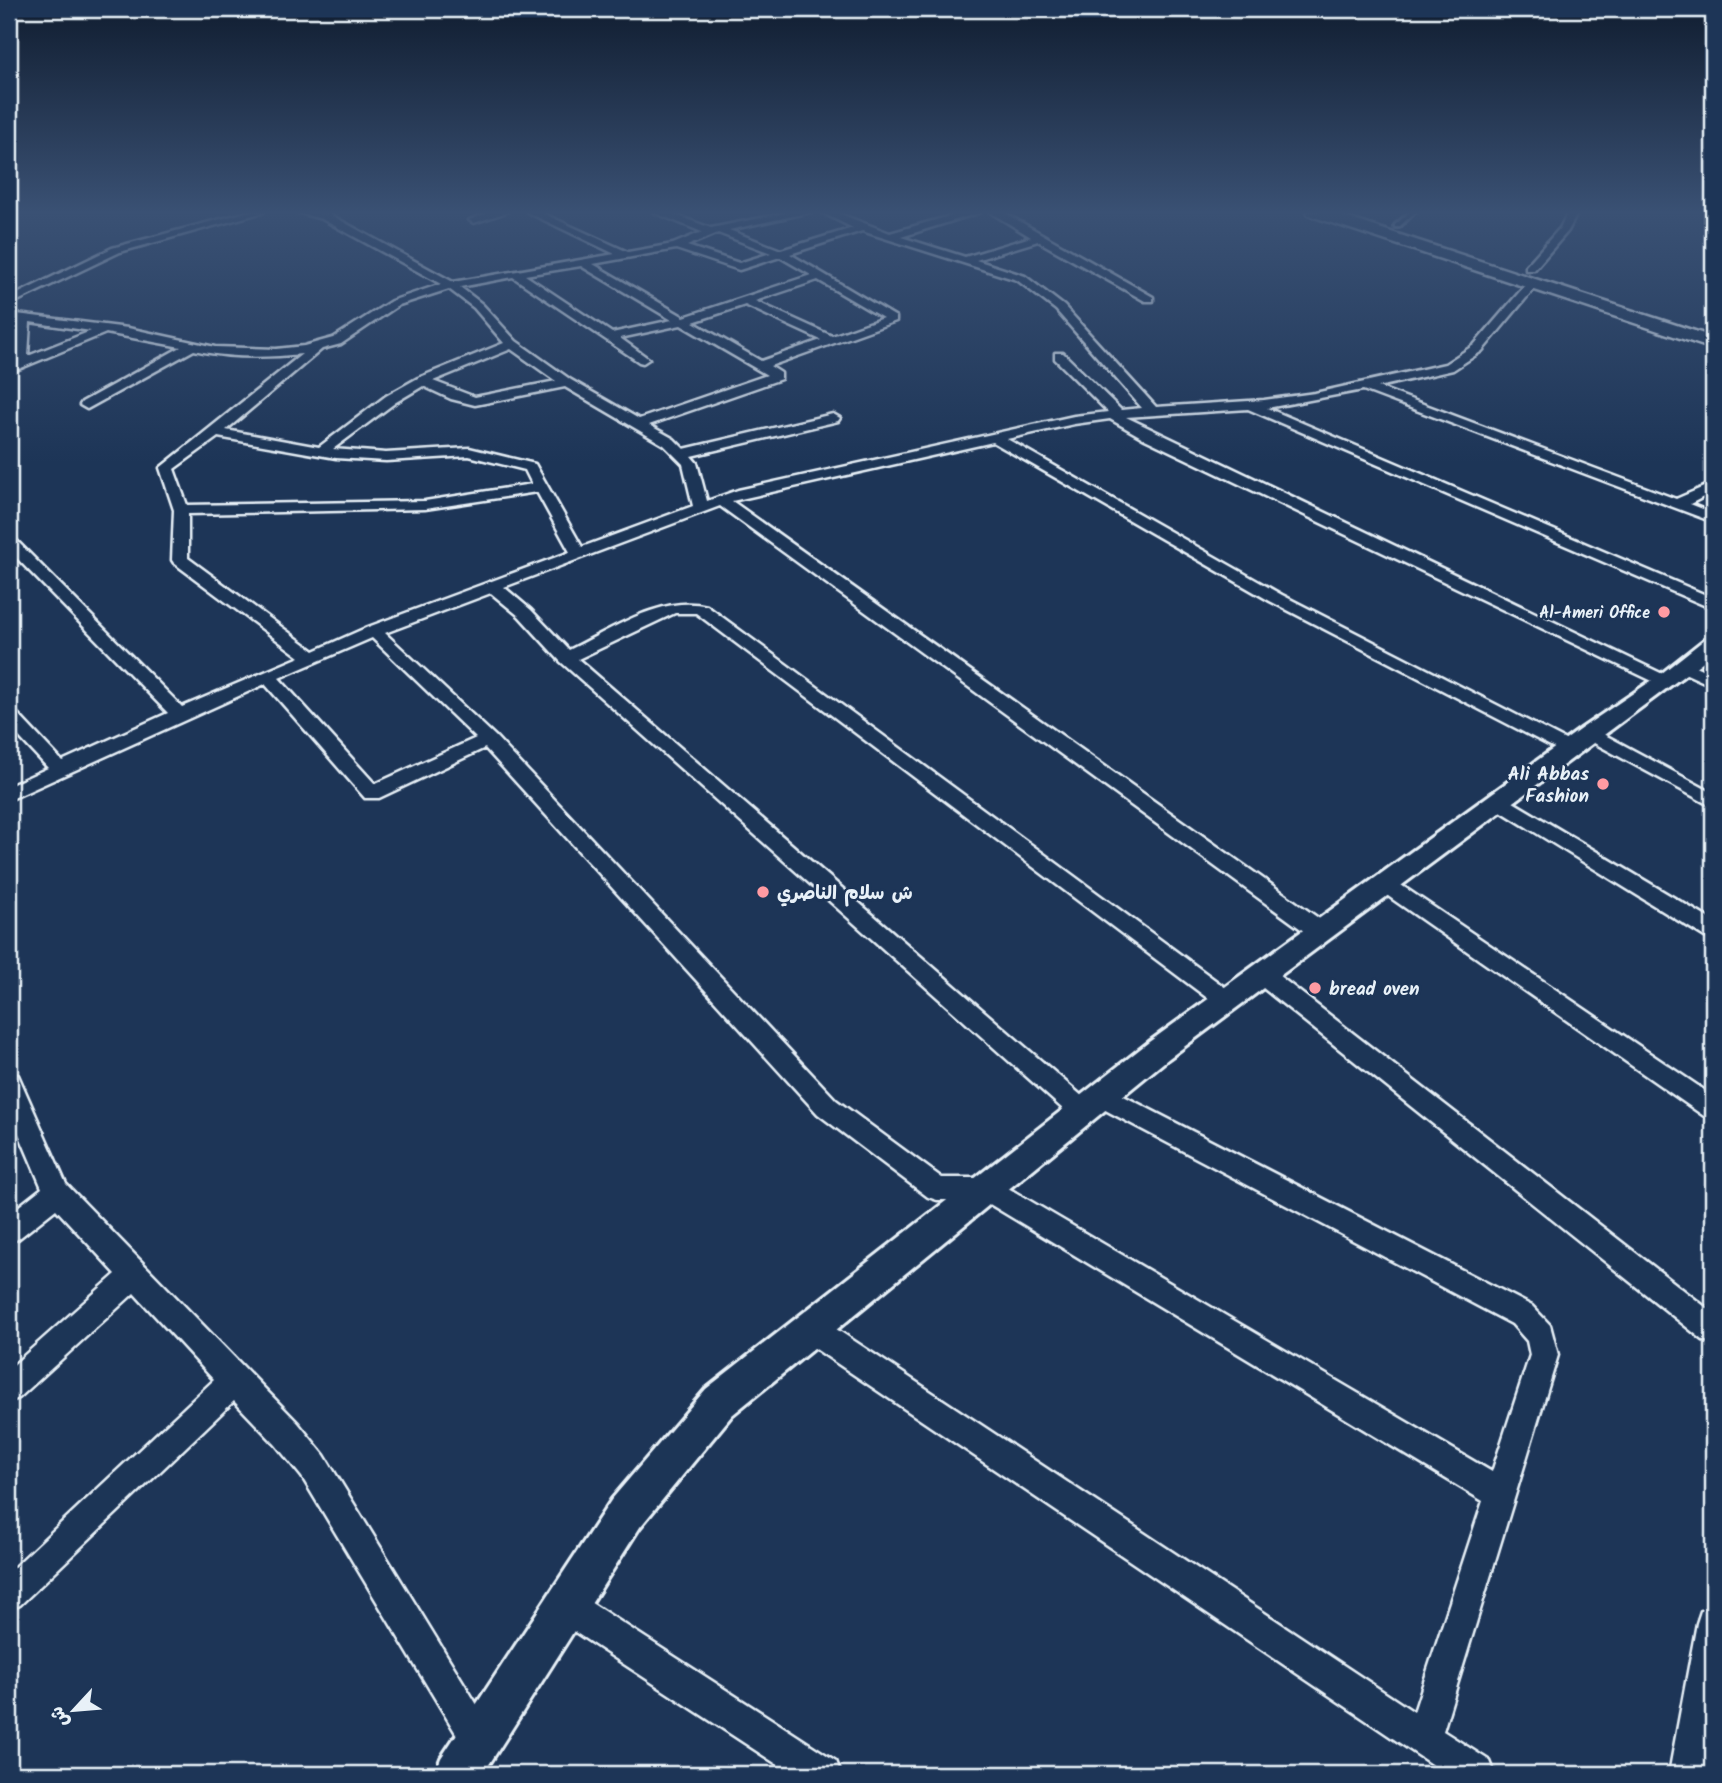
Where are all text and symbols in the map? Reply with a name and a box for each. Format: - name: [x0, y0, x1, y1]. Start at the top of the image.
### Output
- place label: Al-Ameri Office: [1539, 601, 1650, 626]
- marker: Al-Ameri Office: [1656, 604, 1672, 620]
- place label: Ali Abbas Fashion: [1508, 760, 1589, 812]
- marker: Ali Abbas Fashion: [1595, 776, 1611, 792]
- place label: ش سلام الناصري: [777, 879, 913, 909]
- marker: ش سلام الناصري: [755, 884, 771, 900]
- place label: bread oven: [1329, 975, 1420, 1005]
- marker: bread oven: [1307, 980, 1323, 996]
- north arrow: [38, 1674, 108, 1744]
- text: ش: [42, 1701, 79, 1733]

